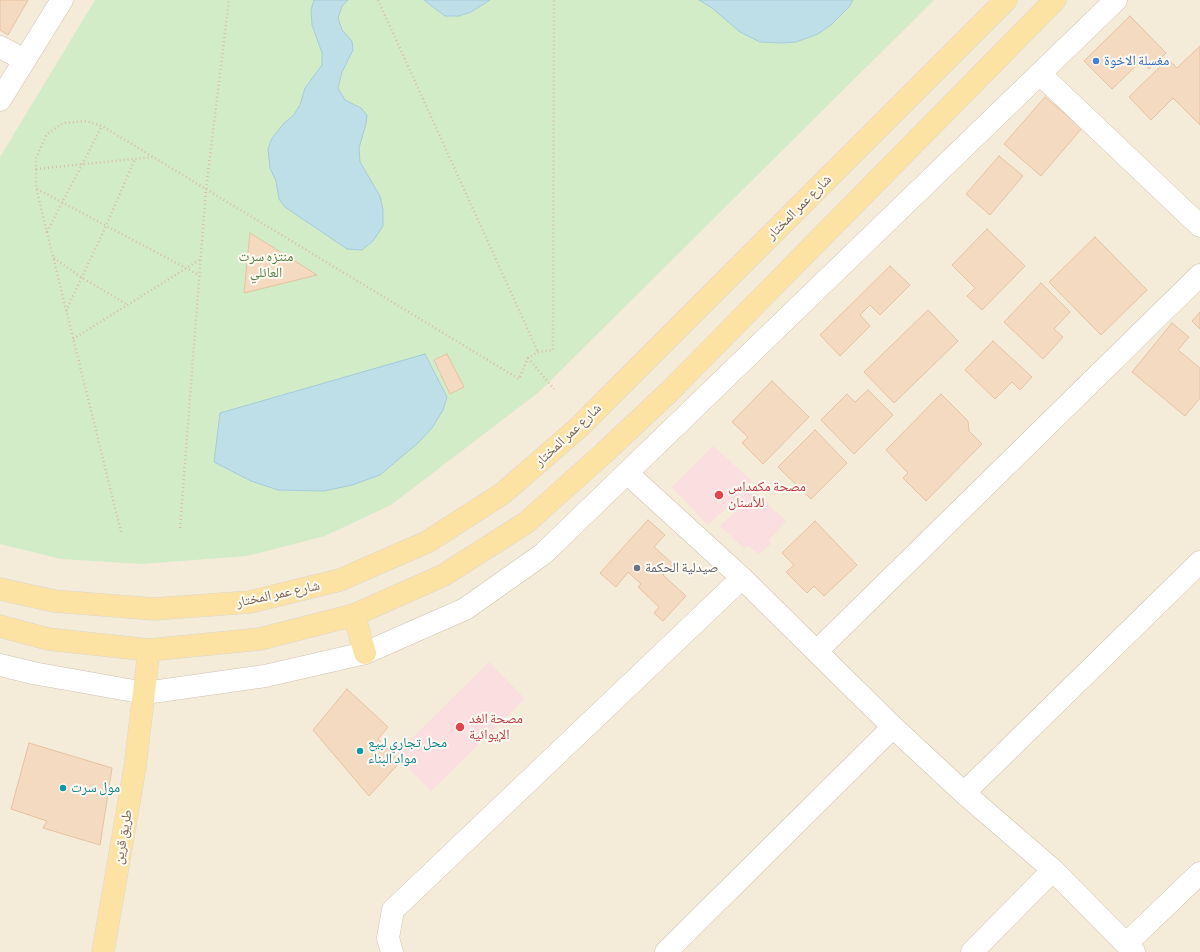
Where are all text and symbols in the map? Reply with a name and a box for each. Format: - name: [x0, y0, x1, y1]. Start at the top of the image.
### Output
- place label: مغسلة الاخوة: [1104, 53, 1169, 69]
- marker: مغسلة الاخوة: [1091, 56, 1101, 66]
- street label: شارع عمر المختار: [763, 171, 835, 243]
- park label: منتزه سرت العائلي: [239, 249, 293, 282]
- street label: شارع عمر المختار: [531, 400, 605, 470]
- place label: مصحة مكمداس للأسنان: [728, 479, 806, 512]
- marker: مصحة مكمداس للأسنان: [713, 489, 725, 501]
- place label: صيدلية الحكمة: [645, 560, 718, 576]
- marker: صيدلية الحكمة: [632, 563, 642, 573]
- street label: شارع عمر المختار: [235, 577, 321, 611]
- place label: مصحة الغد الإيوائية: [469, 711, 523, 744]
- marker: مصحة الغد الإيوائية: [454, 721, 466, 733]
- place label: محل تجاري لبيع مواد البناء: [368, 735, 447, 768]
- marker: محل تجاري لبيع مواد البناء: [355, 746, 365, 756]
- place label: مول سرت: [71, 780, 120, 796]
- marker: مول سرت: [58, 783, 68, 793]
- street label: طريق قرين: [110, 808, 136, 866]

